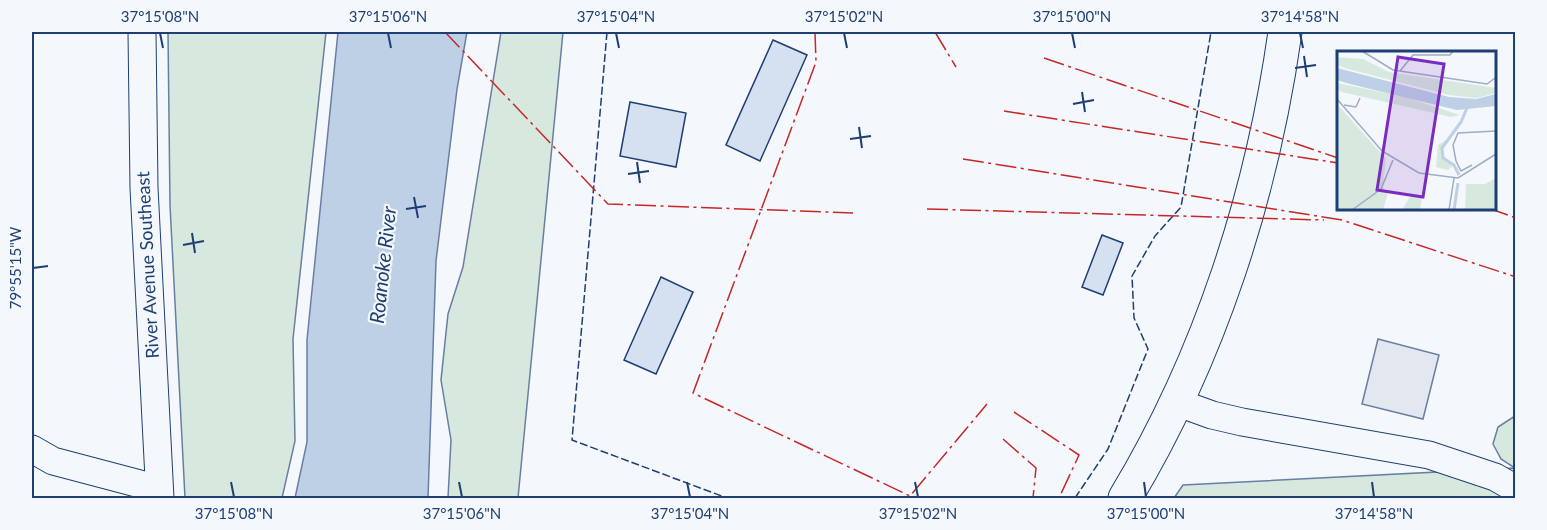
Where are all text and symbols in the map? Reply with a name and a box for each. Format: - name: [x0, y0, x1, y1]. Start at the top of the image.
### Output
- text: 37°15'08"N: [121, 7, 199, 25]
- text: 37°15'06"N: [349, 7, 427, 25]
- text: 37°15'04"N: [577, 7, 655, 25]
- text: 37°15'02"N: [805, 7, 883, 25]
- text: 37°15'00"N: [1033, 7, 1111, 25]
- text: 37°14'58"N: [1261, 7, 1339, 25]
- inset map: [1337, 51, 1496, 210]
- street label: River Avenue Southeast: [131, 170, 163, 359]
- water label: Roanoke River: [364, 204, 400, 325]
- text: 79°55'15"W: [6, 226, 24, 309]
- text: 37°15'08"N: [195, 504, 273, 522]
- text: 37°15'06"N: [423, 504, 501, 522]
- text: 37°15'04"N: [651, 504, 729, 522]
- text: 37°15'02"N: [879, 504, 957, 522]
- text: 37°15'00"N: [1107, 504, 1185, 522]
- text: 37°14'58"N: [1335, 504, 1413, 522]

